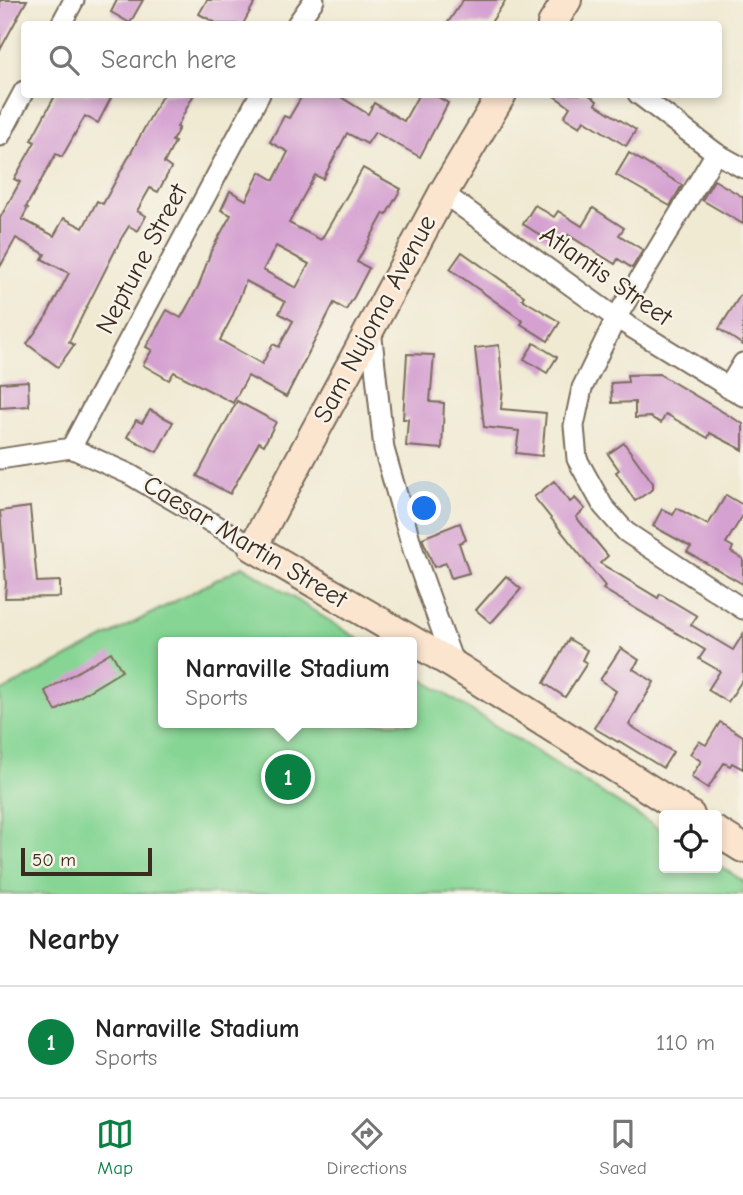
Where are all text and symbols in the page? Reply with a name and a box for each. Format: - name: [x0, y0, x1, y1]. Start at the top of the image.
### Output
- search box: [21, 21, 722, 98]
- icon: search: [45, 41, 83, 79]
- text: Search here: [101, 45, 236, 75]
- street label: Neptune Street: [90, 177, 195, 339]
- street label: Sam Nujoma Avenue: [308, 210, 442, 428]
- street label: Atlantis Street: [534, 220, 679, 333]
- street label: Caesar Martin Street: [138, 469, 354, 616]
- your location: [407, 491, 441, 525]
- popup: [158, 637, 417, 728]
- text: Narraville Stadium: [185, 654, 390, 684]
- text: Sports: [185, 684, 248, 711]
- pin: 1: [265, 751, 311, 803]
- map controls: [659, 810, 722, 873]
- button: locate: [659, 810, 722, 873]
- scale bar: [21, 845, 152, 877]
- text: 50 m: [32, 849, 76, 871]
- text: Nearby: [28, 922, 119, 957]
- text: Narraville Stadium: [95, 1014, 300, 1044]
- text: 1: [46, 1029, 56, 1056]
- text: 110 m: [656, 1029, 715, 1056]
- text: Sports: [95, 1044, 157, 1071]
- tab: Map: [96, 1115, 134, 1179]
- tab: Directions: [327, 1115, 407, 1179]
- tab: Saved: [599, 1115, 647, 1179]

